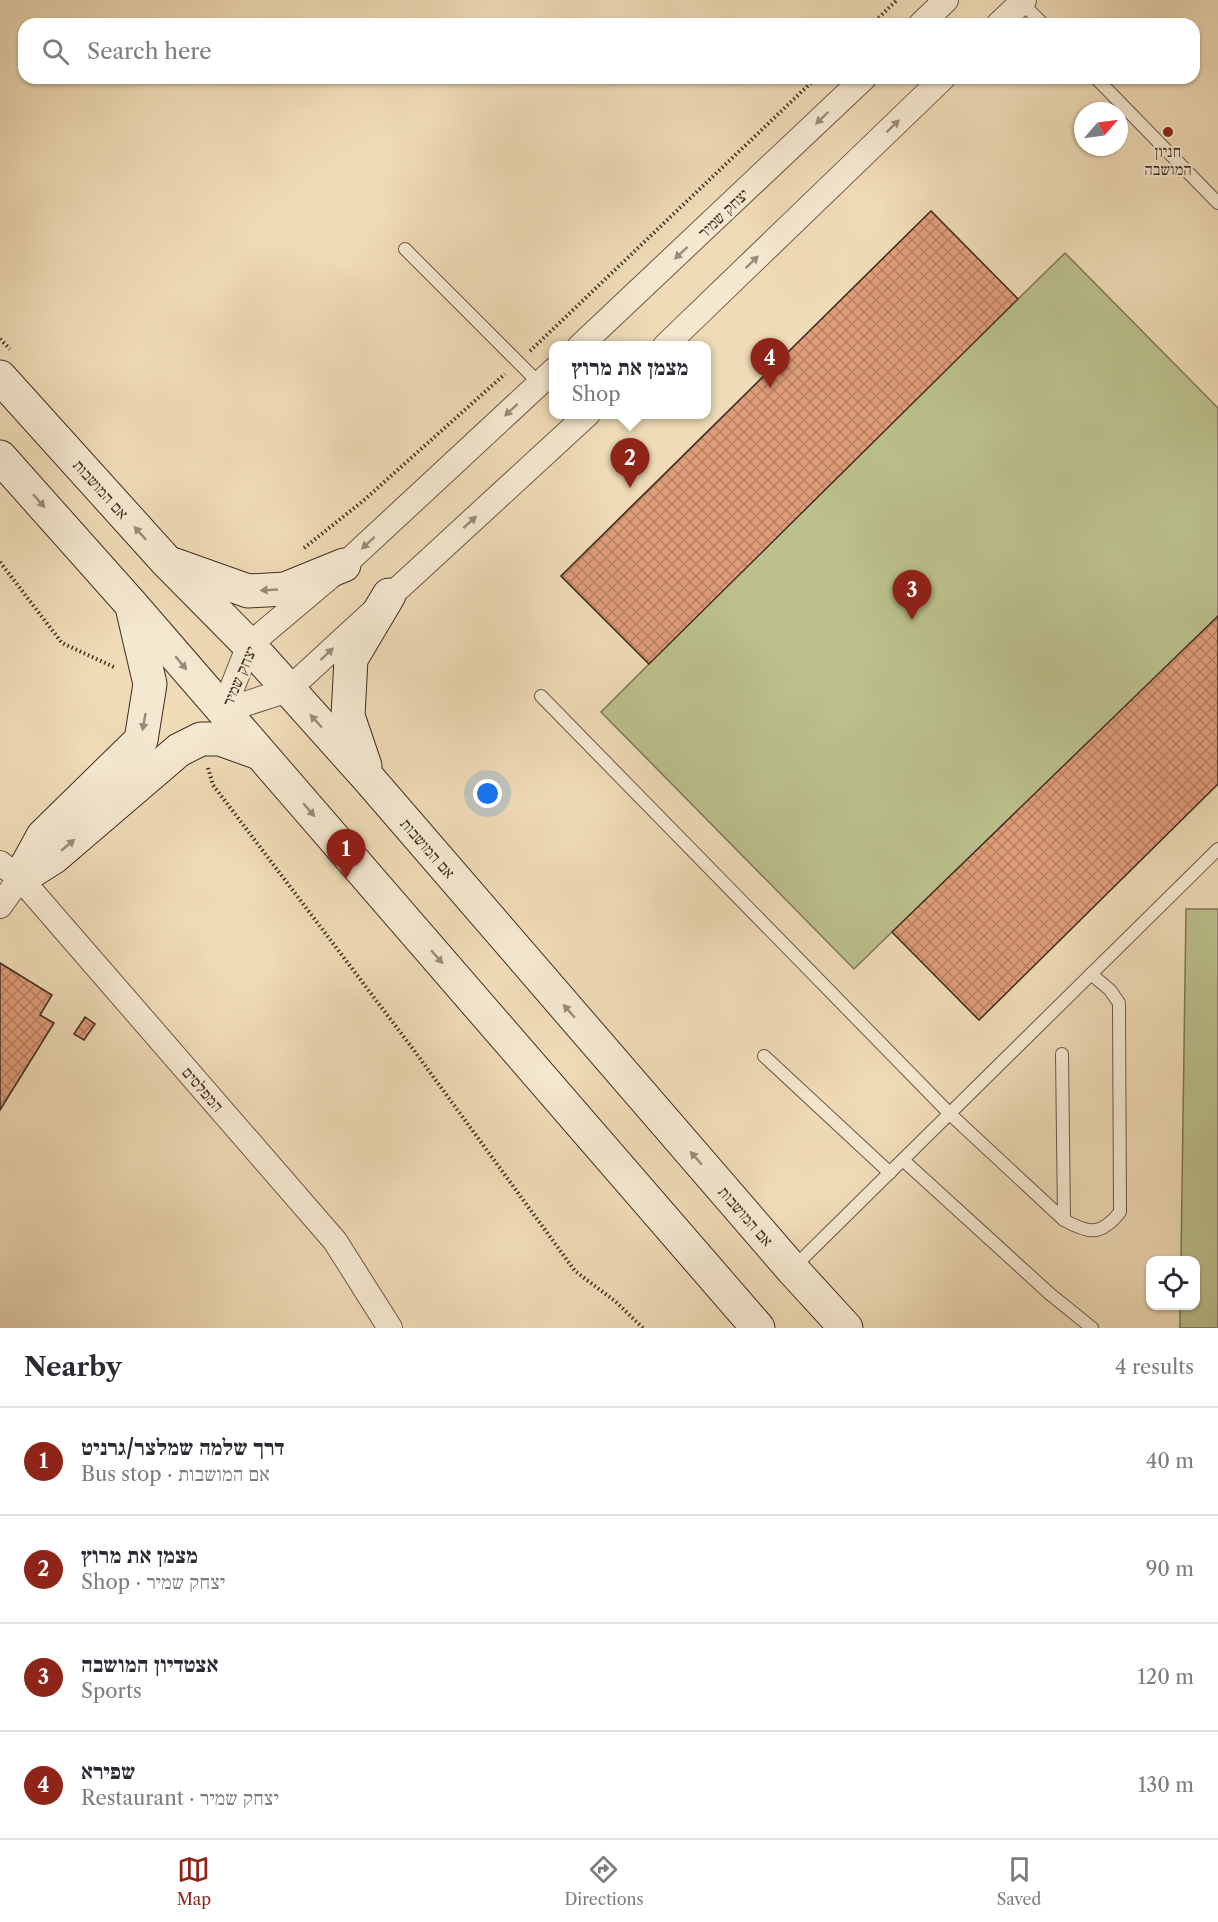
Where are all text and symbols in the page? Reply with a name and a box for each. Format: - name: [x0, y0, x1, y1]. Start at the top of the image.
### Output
- search box: [18, 18, 1200, 84]
- icon: search: [39, 35, 72, 68]
- text: Search here: [87, 38, 212, 65]
- north arrow: [1074, 102, 1128, 156]
- one-way arrow: [815, 111, 829, 125]
- one-way arrow: [886, 120, 900, 134]
- marker: חניון המושבה: [1161, 125, 1175, 139]
- place label: חניון המושבה: [1144, 141, 1192, 179]
- street label: יצחק שמיר: [693, 184, 753, 242]
- one-way arrow: [674, 246, 689, 259]
- one-way arrow: [745, 255, 759, 269]
- pin: 4: [750, 338, 790, 388]
- popup: [549, 341, 711, 419]
- text: מצמן את מרוץ: [572, 354, 688, 381]
- text: Shop: [572, 382, 621, 406]
- one-way arrow: [503, 403, 518, 417]
- pin: 2: [610, 438, 650, 488]
- street label: אם המושבות: [69, 455, 133, 523]
- one-way arrow: [32, 493, 46, 508]
- one-way arrow: [462, 516, 477, 529]
- one-way arrow: [133, 525, 147, 540]
- one-way arrow: [361, 535, 375, 549]
- pin: 3: [892, 570, 932, 620]
- one-way arrow: [260, 585, 279, 594]
- street label: יצחק שמיר: [217, 643, 261, 709]
- one-way arrow: [319, 647, 334, 661]
- one-way arrow: [174, 655, 187, 670]
- one-way arrow: [139, 713, 148, 732]
- one-way arrow: [310, 714, 323, 729]
- your location: [473, 779, 502, 808]
- one-way arrow: [302, 802, 315, 817]
- street label: אם המושבות: [396, 814, 460, 882]
- pin: 1: [326, 830, 366, 879]
- one-way arrow: [60, 838, 76, 851]
- one-way arrow: [430, 949, 443, 964]
- one-way arrow: [562, 1003, 575, 1018]
- street label: המפלסים: [178, 1062, 228, 1116]
- one-way arrow: [690, 1151, 703, 1166]
- street label: אם המושבות: [714, 1182, 778, 1250]
- map controls: [1146, 1256, 1200, 1310]
- button: locate: [1146, 1256, 1200, 1310]
- text: Nearby: [24, 1351, 122, 1383]
- text: 4 results: [1115, 1355, 1194, 1379]
- text: דרך שלמה שמלצר/גרניט: [81, 1434, 284, 1461]
- text: 1: [39, 1449, 48, 1473]
- text: 40 m: [1146, 1449, 1194, 1473]
- text: Bus stop · אם המושבות: [81, 1462, 270, 1486]
- text: מצמן את מרוץ: [81, 1542, 198, 1569]
- text: 2: [38, 1557, 49, 1581]
- text: 90 m: [1146, 1557, 1194, 1581]
- text: Shop · יצחק שמיר: [81, 1570, 225, 1594]
- text: אצטדיון המושבה: [81, 1651, 218, 1678]
- text: 3: [38, 1665, 49, 1689]
- text: 120 m: [1137, 1665, 1194, 1689]
- text: Sports: [81, 1679, 142, 1703]
- text: שפירא: [81, 1758, 135, 1785]
- text: 4: [38, 1773, 49, 1797]
- text: 130 m: [1138, 1773, 1194, 1797]
- text: Restaurant · יצחק שמיר: [81, 1786, 279, 1810]
- tab: Map: [177, 1853, 211, 1909]
- tab: Directions: [564, 1853, 643, 1909]
- tab: Saved: [997, 1853, 1041, 1909]

